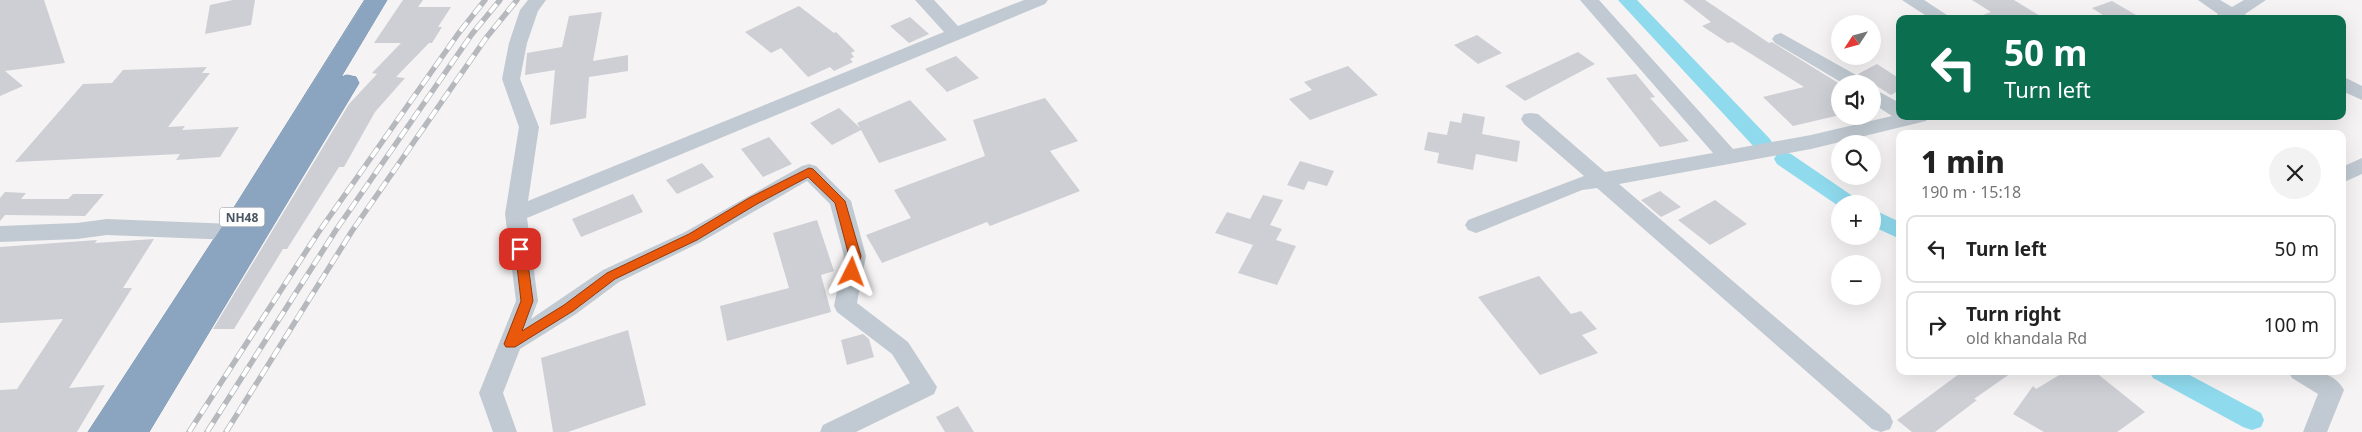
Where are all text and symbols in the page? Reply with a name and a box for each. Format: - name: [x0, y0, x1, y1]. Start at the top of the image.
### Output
- north arrow: [1831, 15, 1881, 65]
- map controls: [1831, 15, 1881, 305]
- text: 50 m: [2004, 29, 2087, 76]
- icon: left: [1921, 35, 1986, 100]
- text: Turn left: [2004, 74, 2091, 104]
- button: sound: [1831, 75, 1881, 125]
- button: search: [1831, 135, 1881, 185]
- text: 1 min: [1921, 141, 2005, 182]
- button: close: [2269, 147, 2321, 199]
- text: 190 m · 15:18: [1921, 181, 2021, 203]
- button: +: [1831, 195, 1881, 245]
- road number: NH48: [220, 208, 264, 226]
- pin: [499, 228, 541, 270]
- icon: arrive: [506, 235, 534, 263]
- icon: left: [1923, 235, 1951, 263]
- text: Turn left: [1966, 236, 2047, 262]
- text: 50 m: [2275, 236, 2319, 262]
- position arrow: [825, 245, 877, 297]
- button: −: [1831, 255, 1881, 305]
- text: Turn right: [1966, 301, 2061, 327]
- icon: right: [1923, 311, 1951, 339]
- text: 100 m: [2264, 312, 2319, 338]
- text: old khandala Rd: [1966, 327, 2087, 349]

